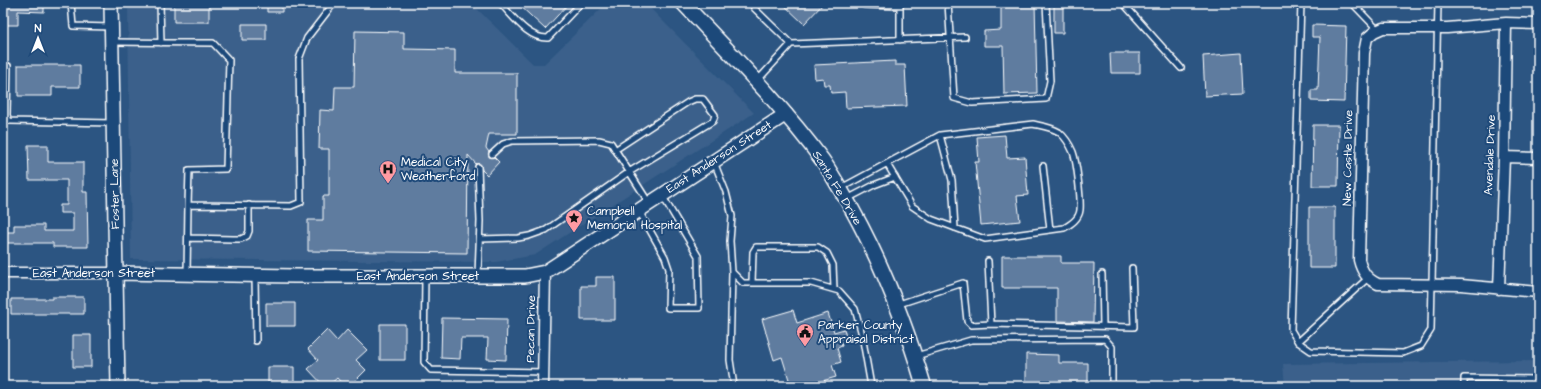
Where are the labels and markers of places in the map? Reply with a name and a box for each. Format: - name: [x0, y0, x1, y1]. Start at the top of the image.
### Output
- place label: Medical City Weatherford: [401, 154, 475, 185]
- hospital icon: Medical City Weatherford: [378, 159, 398, 184]
- place label: Campbell Memorial Hospital: [587, 203, 682, 234]
- place icon: Campbell Memorial Hospital: [564, 208, 584, 233]
- place label: Parker County Appraisal District: [818, 317, 914, 348]
- public building icon: Parker County Appraisal District: [795, 322, 815, 347]

